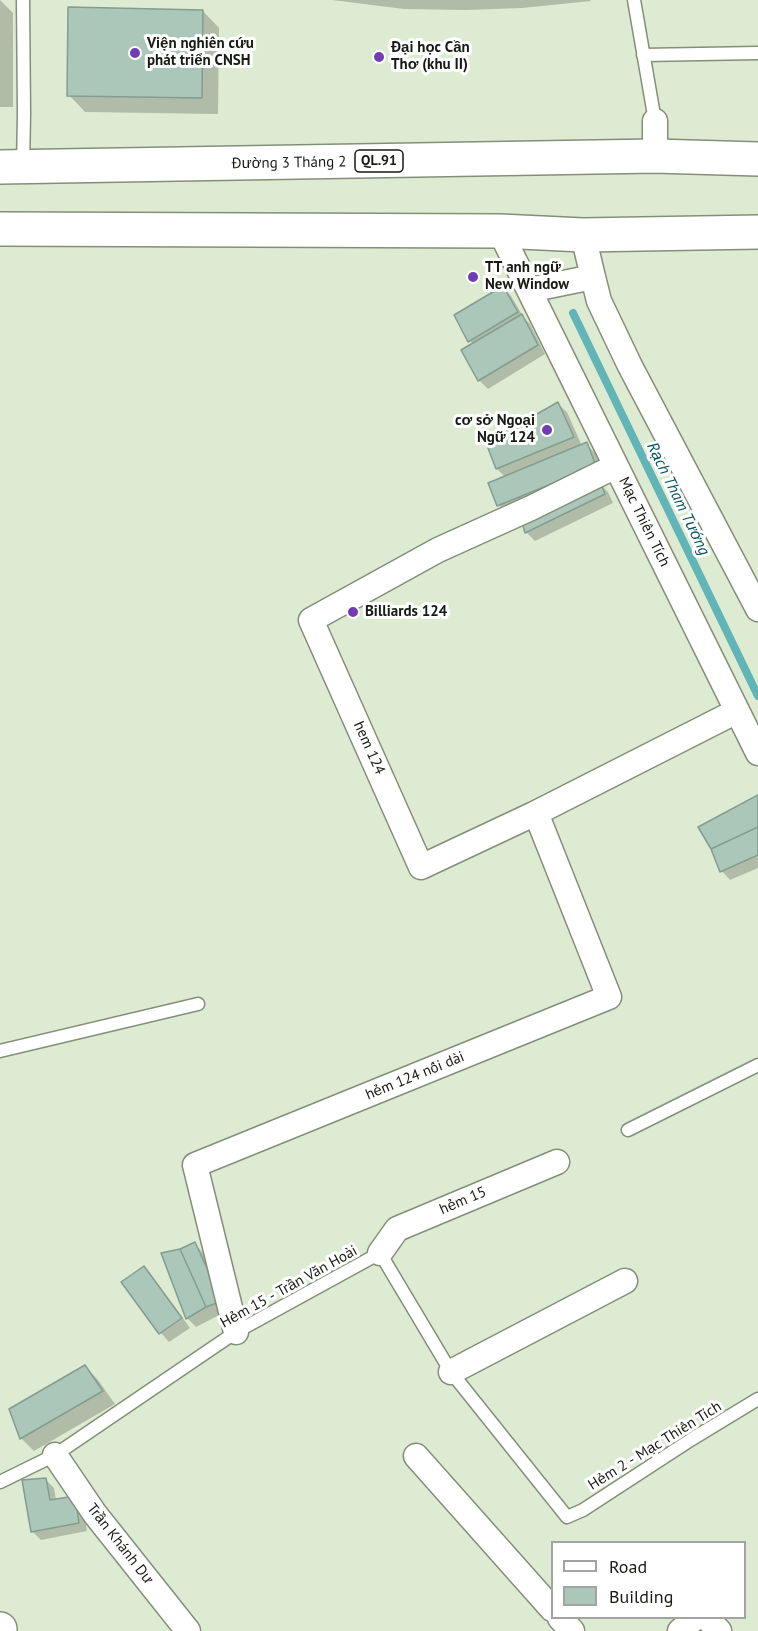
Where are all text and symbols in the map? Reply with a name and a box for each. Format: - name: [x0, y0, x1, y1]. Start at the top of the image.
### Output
- place label: Viện nghiên cứu phát triển CNSH: [147, 35, 254, 70]
- place label: Đại học Cần Thơ (khu II): [391, 39, 470, 74]
- marker: Viện nghiên cứu phát triển CNSH: [128, 46, 142, 60]
- marker: Đại học Cần Thơ (khu II): [372, 50, 386, 64]
- road number: QL.91: [355, 150, 403, 172]
- street label: Đường 3 Tháng 2: [232, 153, 346, 173]
- place label: TT anh ngữ New Window: [485, 259, 569, 294]
- marker: TT anh ngữ New Window: [466, 270, 480, 284]
- place label: cơ sở Ngoại Ngữ 124: [455, 412, 535, 447]
- marker: cơ sở Ngoại Ngữ 124: [540, 423, 554, 437]
- water label: Rạch Tham Tướng: [642, 439, 714, 559]
- street label: Mạc Thiên Tích: [615, 474, 673, 570]
- place label: Billiards 124: [365, 603, 447, 621]
- marker: Billiards 124: [346, 605, 360, 619]
- street label: hem 124: [349, 719, 389, 777]
- street label: hẻm 124 nối dài: [363, 1048, 467, 1104]
- street label: hẻm 15: [437, 1183, 489, 1219]
- street label: Hẻm 15 - Trần Văn Hoài: [217, 1242, 361, 1332]
- street label: Hẻm 2 - Mạc Thiên Tích: [585, 1398, 725, 1494]
- street label: Trần Khánh Dư: [83, 1500, 157, 1588]
- legend: [551, 1541, 746, 1619]
- text: Road: [609, 1555, 647, 1578]
- text: Building: [609, 1585, 673, 1608]

